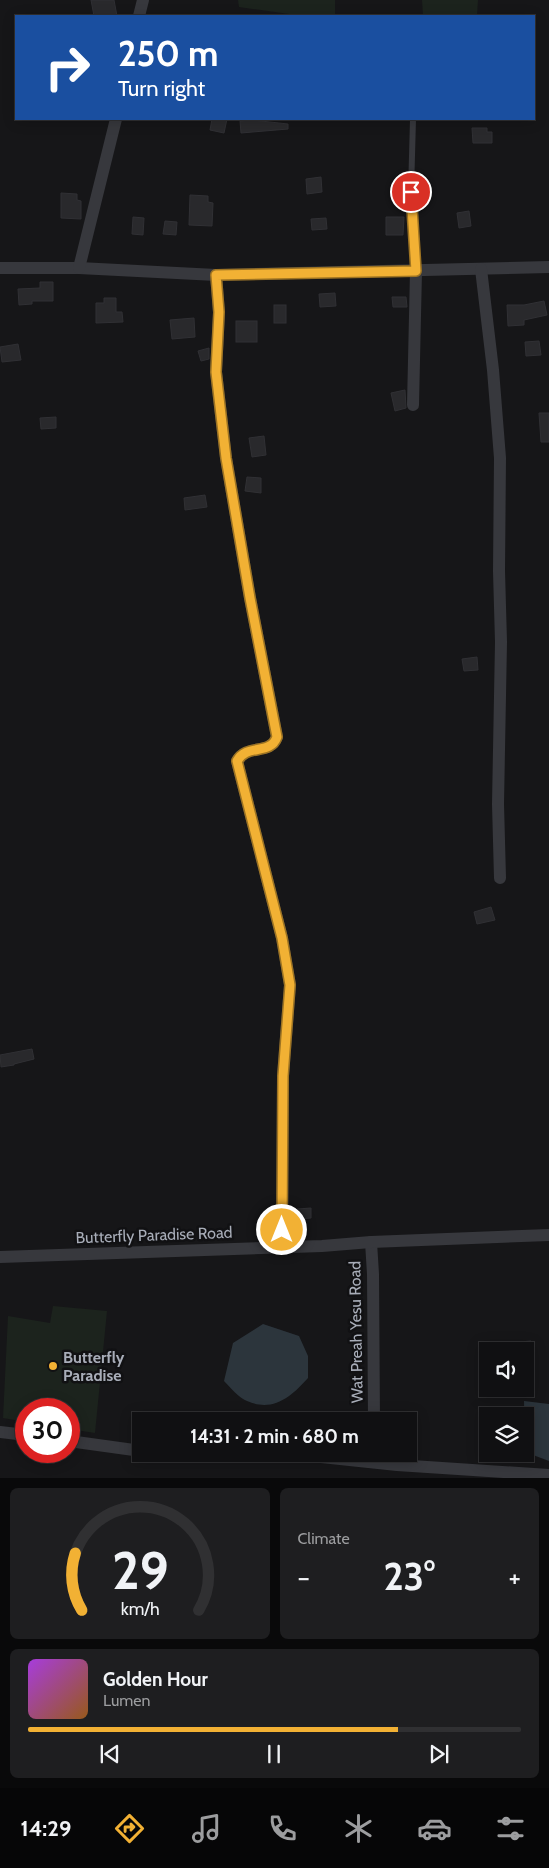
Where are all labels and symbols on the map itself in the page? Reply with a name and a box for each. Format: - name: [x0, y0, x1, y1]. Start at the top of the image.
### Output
- pin: [390, 171, 432, 213]
- position arrow: [255, 1203, 307, 1255]
- street label: Butterfly Paradise Road: [75, 1223, 233, 1247]
- street label: Wat Preah Yesu Road: [345, 1261, 367, 1403]
- place label: Butterfly Paradise: [63, 1348, 125, 1385]
- marker: Butterfly Paradise: [47, 1360, 59, 1372]
- speed limit sign: 30: [15, 1398, 80, 1463]

